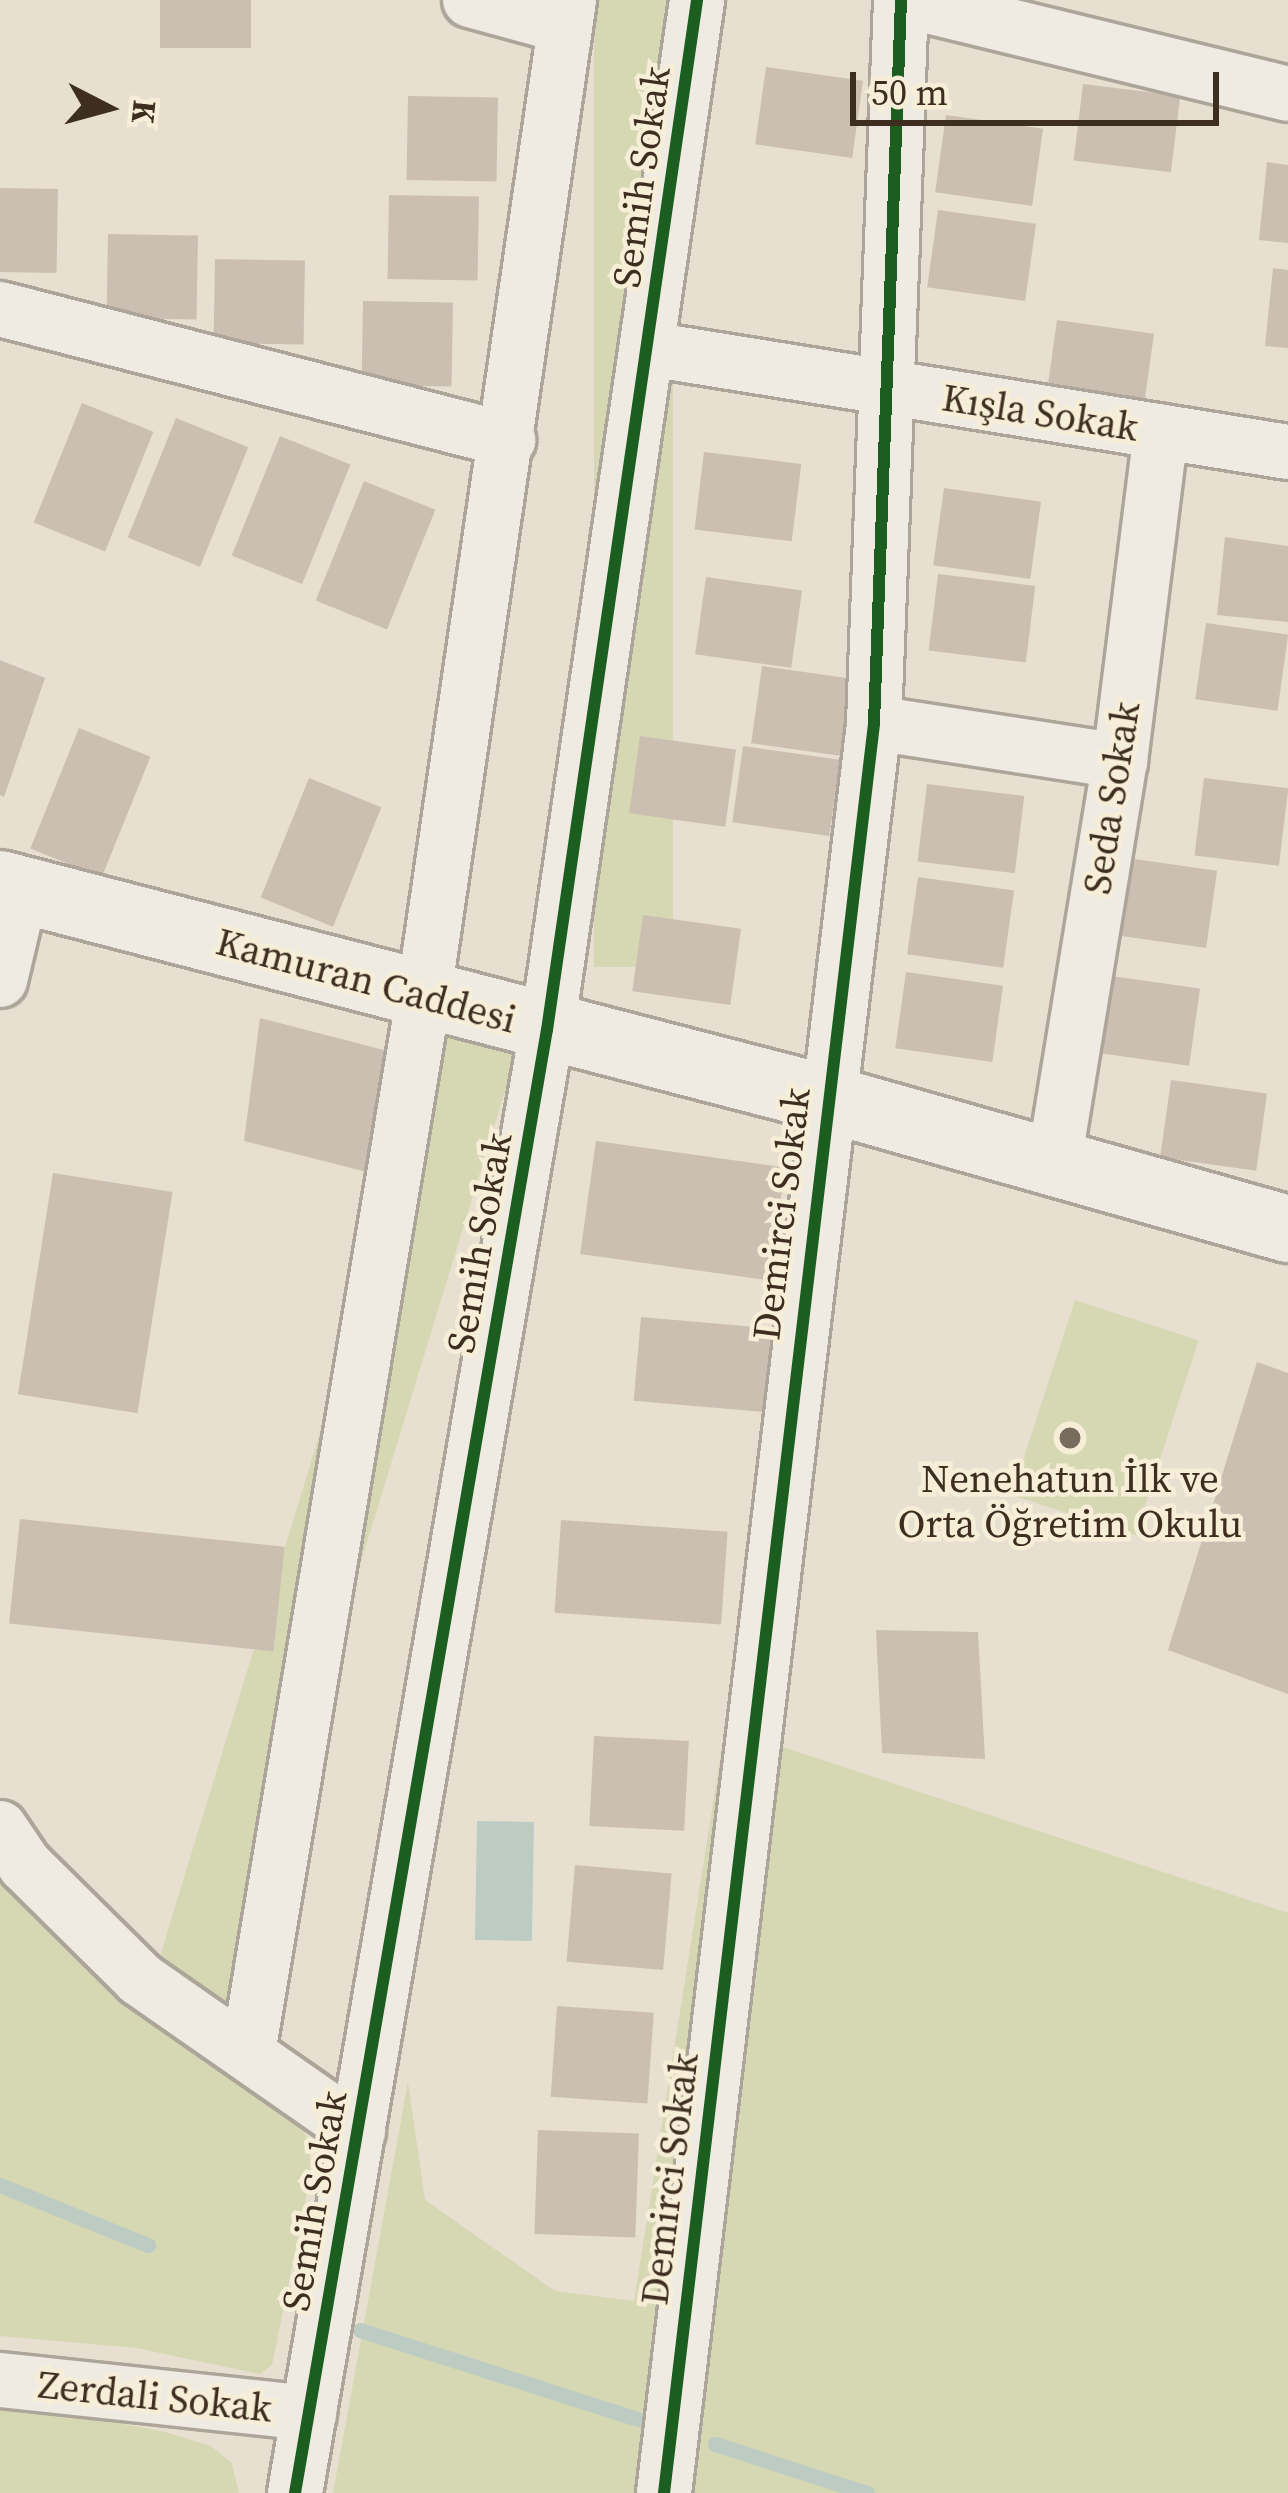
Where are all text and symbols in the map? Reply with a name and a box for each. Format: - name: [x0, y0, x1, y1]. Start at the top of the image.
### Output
- north arrow: [48, 48, 168, 168]
- scale bar: [856, 48, 1225, 122]
- street label: Semih Sokak: [603, 64, 681, 290]
- text: 50 m: [871, 68, 948, 117]
- text: K: [121, 98, 168, 126]
- street label: Kışla Sokak: [939, 374, 1141, 452]
- street label: Seda Sokak: [1074, 699, 1150, 897]
- street label: Kamuran Caddesi: [211, 918, 521, 1044]
- street label: Demirci Sokak: [743, 1085, 821, 1343]
- street label: Semih Sokak: [438, 1129, 522, 1357]
- marker: Nenehatun İlk ve Orta Öğretim Okulu: [1057, 1425, 1083, 1451]
- place label: Nenehatun İlk ve Orta Öğretim Okulu: [898, 1457, 1242, 1548]
- street label: Demirci Sokak: [631, 2050, 709, 2308]
- street label: Semih Sokak: [273, 2087, 357, 2315]
- street label: Zerdali Sokak: [36, 2361, 274, 2433]

